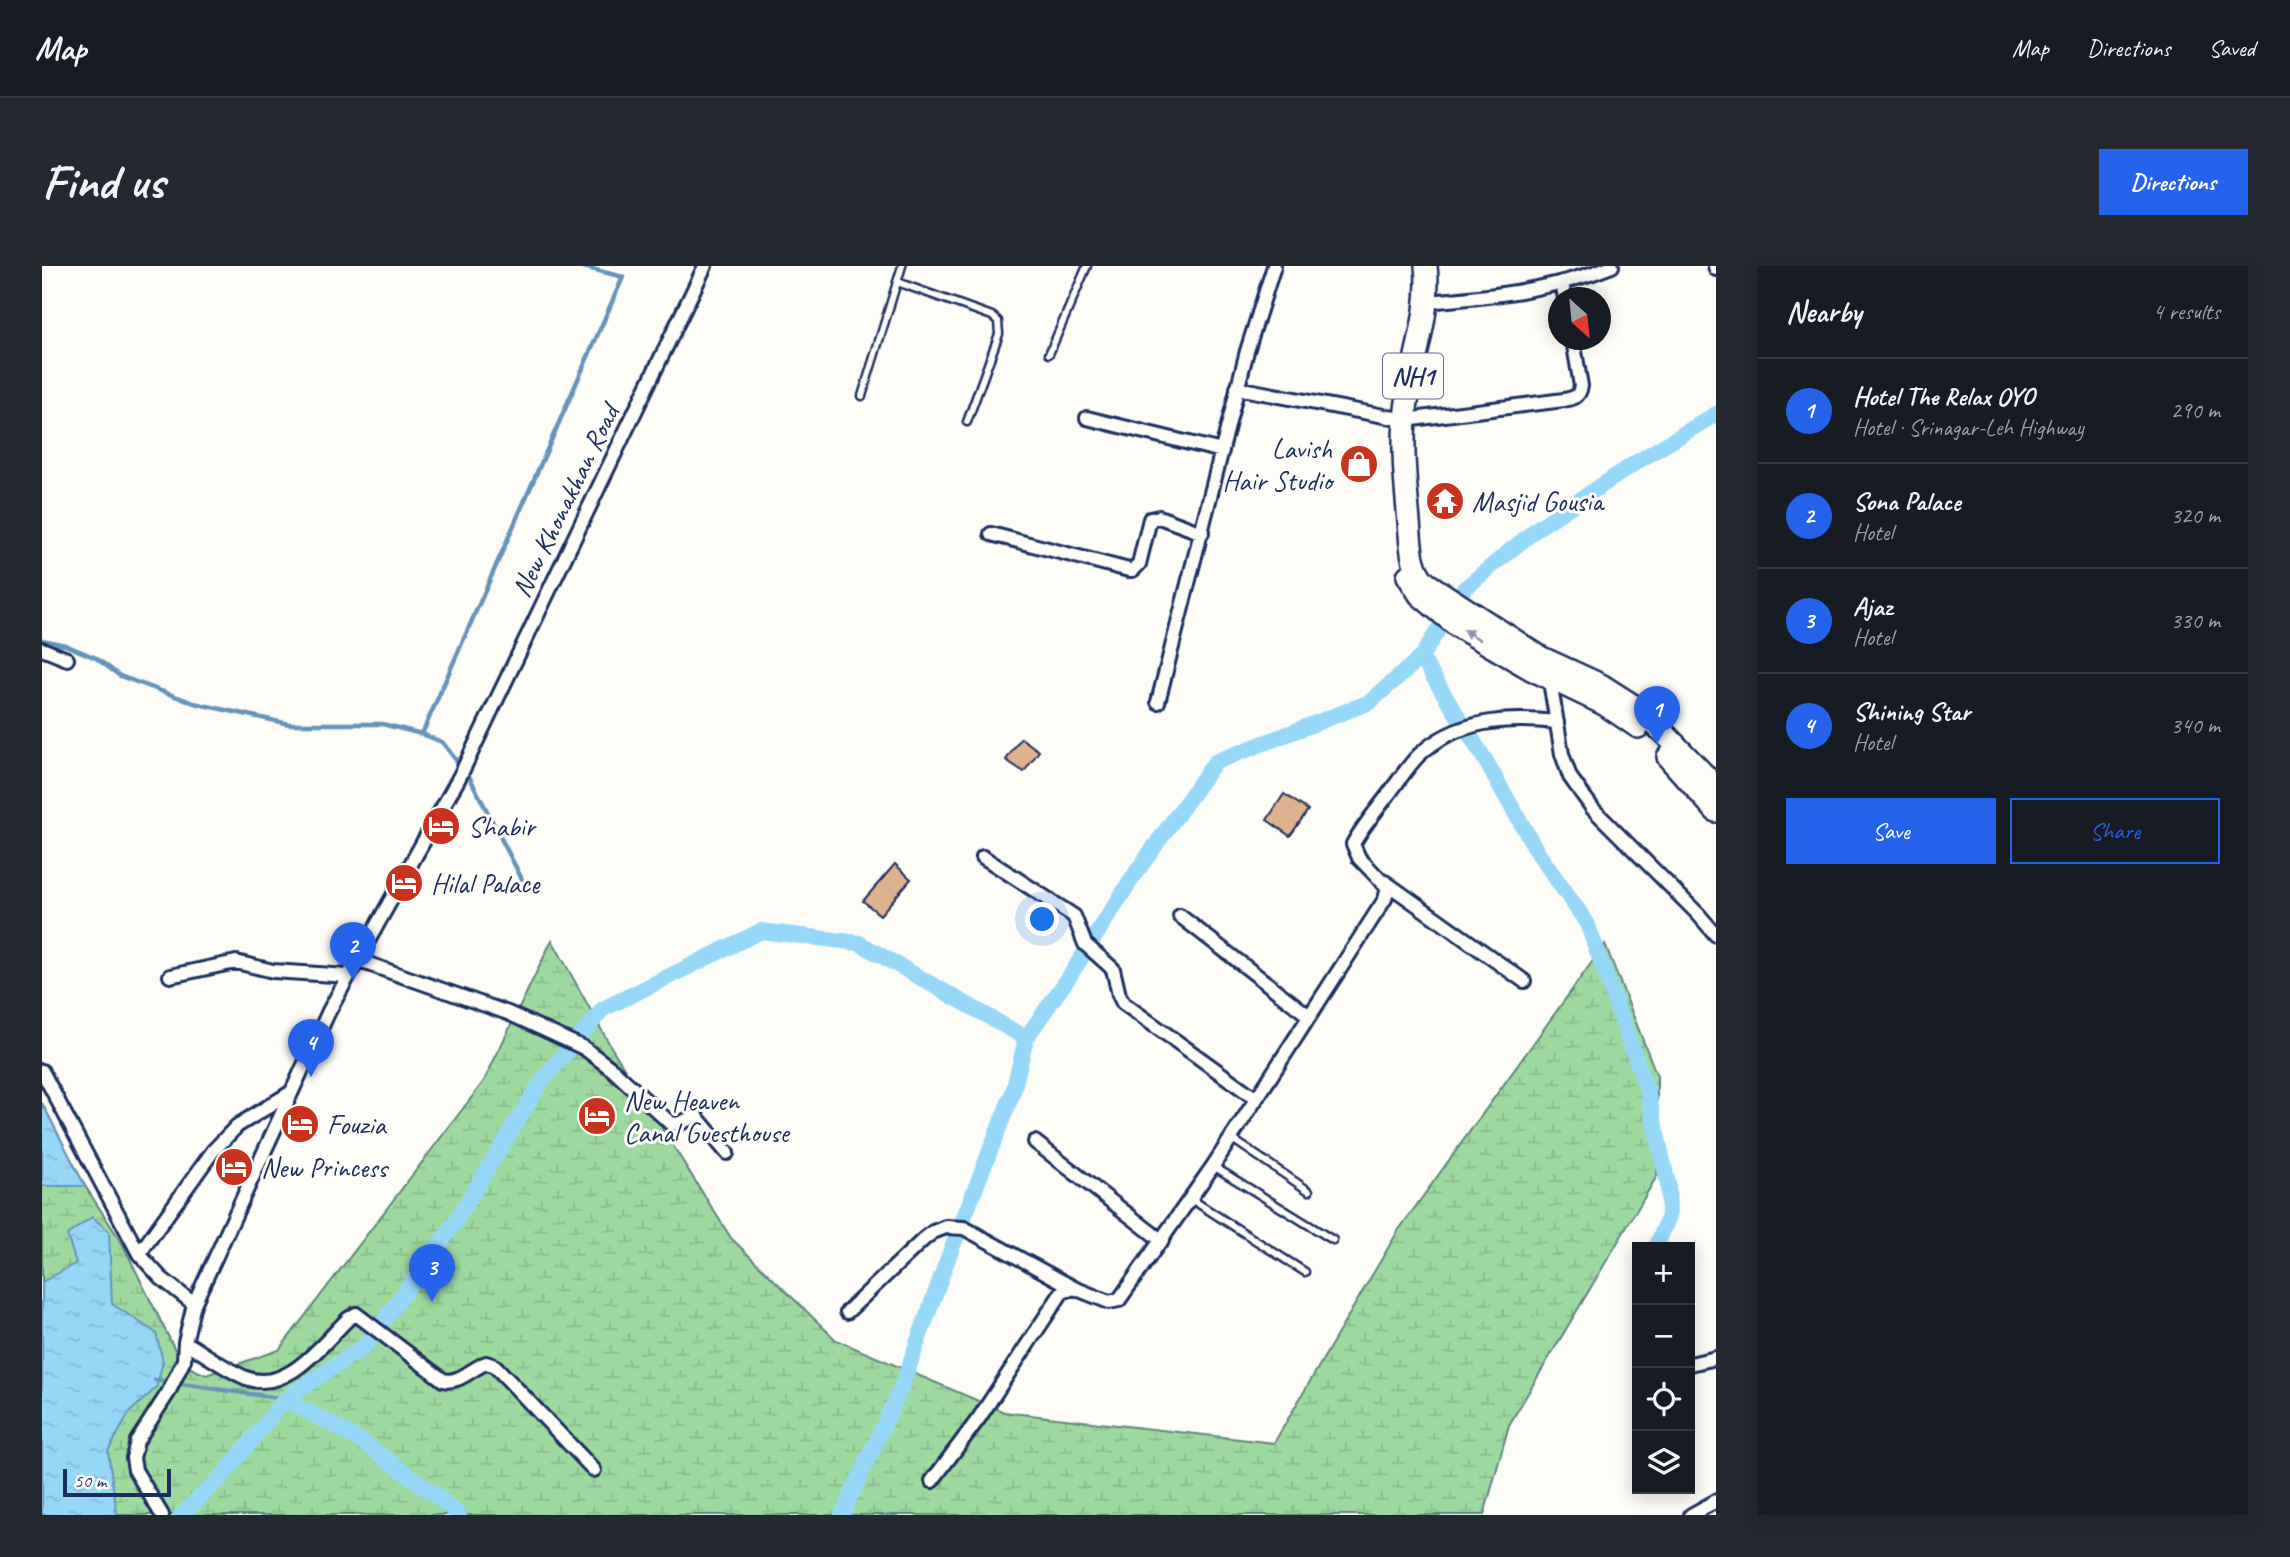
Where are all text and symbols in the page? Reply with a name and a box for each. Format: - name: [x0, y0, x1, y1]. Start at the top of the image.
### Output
- text: Map: [35, 27, 86, 69]
- text: Map: [2012, 33, 2049, 63]
- text: Directions: [2087, 33, 2170, 63]
- text: Saved: [2208, 33, 2255, 63]
- button: Directions: [2099, 149, 2248, 215]
- text: Find us: [42, 151, 164, 213]
- north arrow: [1548, 287, 1611, 350]
- text: Nearby: [1786, 293, 1862, 331]
- text: 4 results: [2153, 297, 2220, 326]
- road number: NH1: [1383, 354, 1443, 398]
- text: Hotel The Relax OYO: [1853, 380, 2034, 413]
- street label: New Khonakhan Road: [503, 396, 628, 603]
- text: 1: [1804, 396, 1814, 425]
- text: 290 m: [2171, 396, 2220, 425]
- text: Hotel · Srinagar-Leh Highway: [1853, 413, 2084, 442]
- place label: Lavish Hair Studio: [1223, 431, 1335, 498]
- shop icon: Lavish Hair Studio: [1338, 443, 1380, 485]
- temple icon: Masjid Gousia: [1424, 480, 1466, 522]
- place label: Masjid Gousia: [1472, 484, 1605, 519]
- text: Sona Palace: [1853, 485, 1961, 518]
- text: 2: [1804, 501, 1814, 530]
- text: 320 m: [2171, 501, 2220, 530]
- text: Hotel: [1853, 518, 1893, 547]
- text: Ajaz: [1853, 590, 1892, 623]
- text: 3: [1804, 606, 1814, 635]
- text: 330 m: [2171, 606, 2220, 635]
- text: Hotel: [1853, 623, 1893, 652]
- one-way arrow: [1462, 629, 1481, 641]
- pin: 1: [1634, 686, 1680, 744]
- text: Shining Star: [1853, 695, 1970, 728]
- text: 4: [1804, 711, 1814, 740]
- text: 340 m: [2171, 711, 2220, 740]
- text: Hotel: [1853, 728, 1893, 757]
- button: Save: [1786, 798, 1996, 864]
- button: Share: [2010, 798, 2220, 864]
- hotel icon: Shabir: [420, 805, 462, 847]
- place label: Shabir: [468, 809, 537, 844]
- hotel icon: Hilal Palace: [383, 862, 425, 904]
- place label: Hilal Palace: [431, 866, 541, 901]
- your location: [1025, 902, 1059, 936]
- pin: 2: [330, 922, 376, 980]
- pin: 4: [288, 1019, 334, 1077]
- place label: New Heaven Canal Guesthouse: [624, 1083, 791, 1150]
- hotel icon: New Heaven Canal Guesthouse: [576, 1095, 618, 1137]
- hotel icon: Fouzia: [279, 1103, 321, 1145]
- place label: Fouzia: [327, 1107, 387, 1142]
- hotel icon: New Princess: [213, 1146, 255, 1188]
- place label: New Princess: [261, 1150, 390, 1185]
- map controls: [1632, 1242, 1695, 1494]
- button: +: [1632, 1242, 1695, 1305]
- pin: 3: [409, 1244, 455, 1302]
- button: −: [1632, 1305, 1695, 1368]
- button: locate: [1632, 1368, 1695, 1431]
- button: layers: [1632, 1431, 1695, 1494]
- scale bar: [63, 1466, 172, 1498]
- text: 50 m: [74, 1469, 106, 1493]

